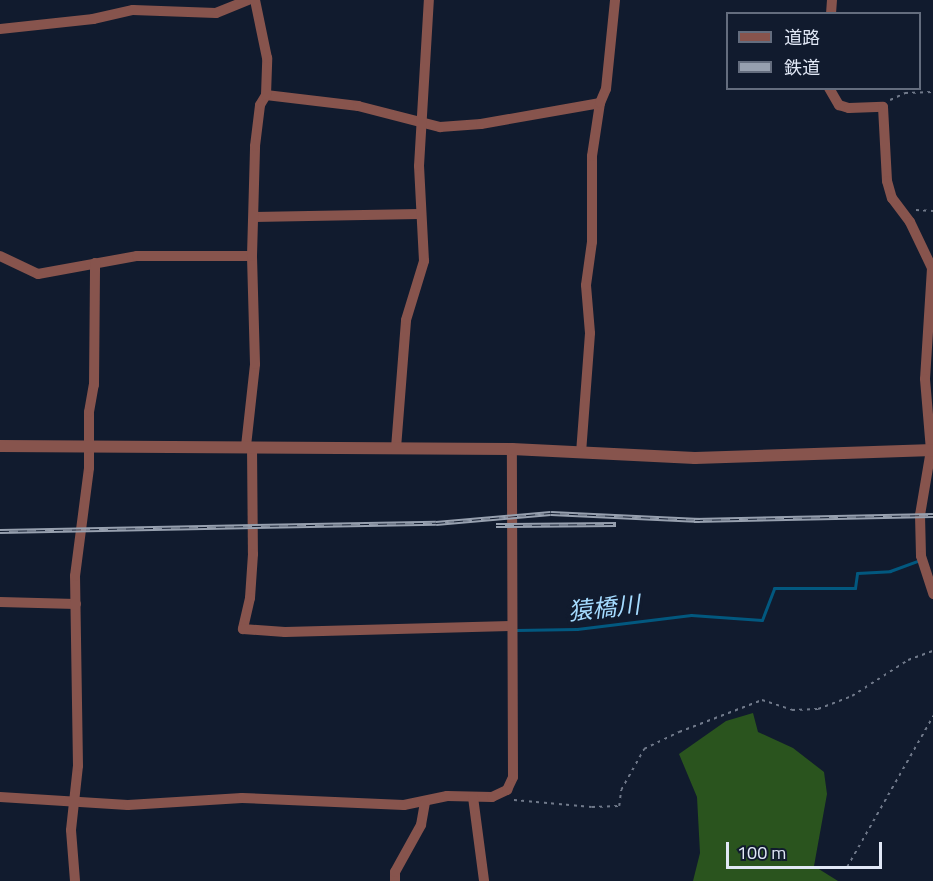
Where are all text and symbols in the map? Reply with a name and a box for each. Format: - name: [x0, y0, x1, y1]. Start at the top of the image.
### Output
- legend: [726, 12, 921, 90]
- text: 道路: [784, 24, 820, 51]
- text: 鉄道: [784, 54, 820, 81]
- water label: 猿橋川: [567, 590, 641, 626]
- scale bar: [729, 830, 885, 868]
- text: 100 m: [737, 839, 786, 866]

